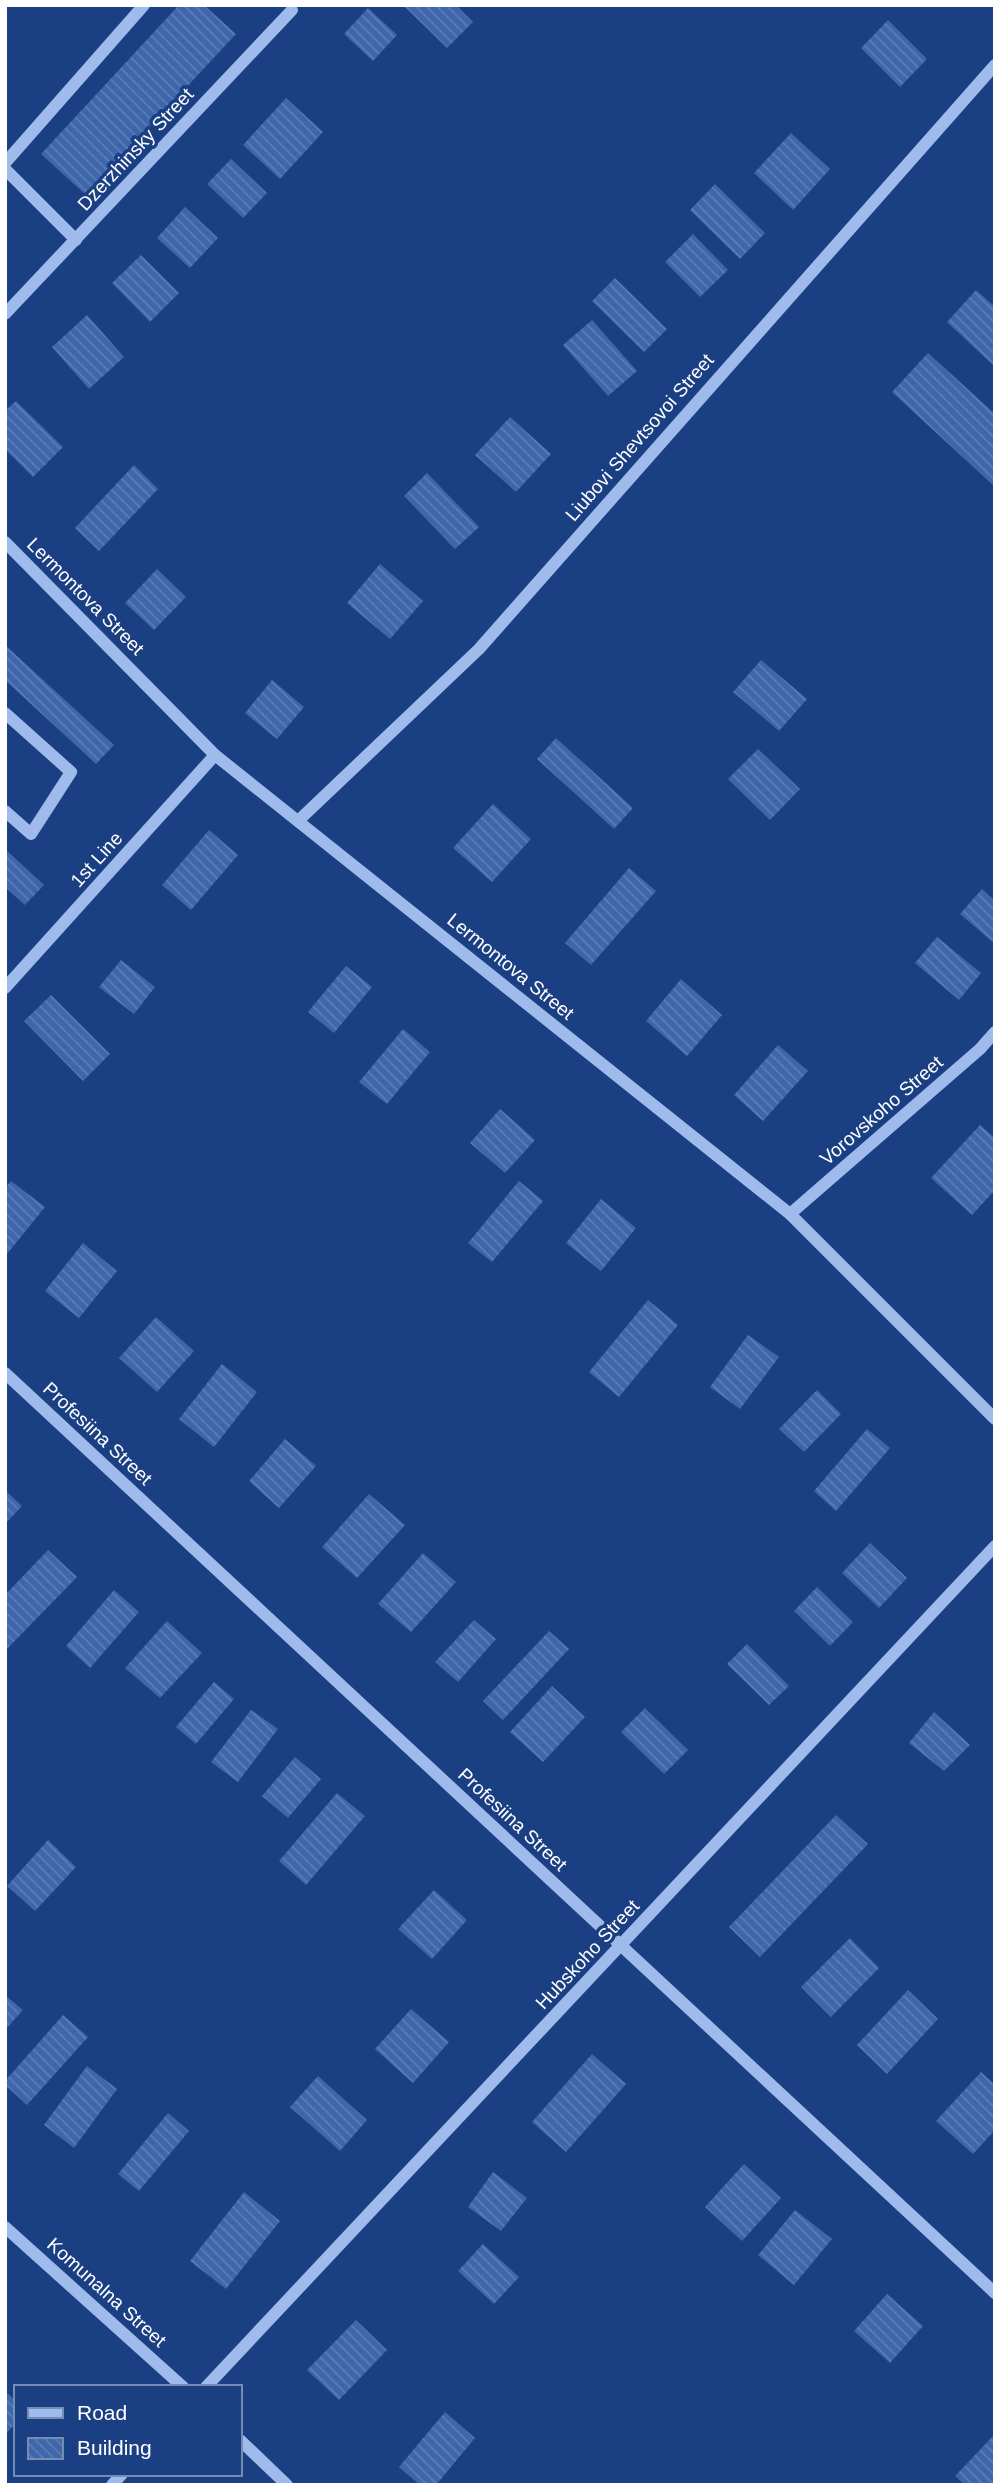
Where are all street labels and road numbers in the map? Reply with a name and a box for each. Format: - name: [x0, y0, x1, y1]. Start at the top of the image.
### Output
- street label: Dzerzhinsky Street: [73, 83, 198, 215]
- street label: Liubovi Shevtsovoi Street: [561, 349, 718, 525]
- street label: Lermontova Street: [23, 534, 149, 660]
- street label: 1st Line: [66, 828, 126, 891]
- street label: Lermontova Street: [443, 909, 579, 1024]
- street label: Vorovskoho Street: [816, 1051, 947, 1169]
- street label: Profesiina Street: [39, 1378, 157, 1489]
- street label: Profesiina Street: [454, 1764, 572, 1875]
- street label: Hubskoho Street: [531, 1895, 644, 2013]
- street label: Komunalna Street: [43, 2234, 171, 2352]

